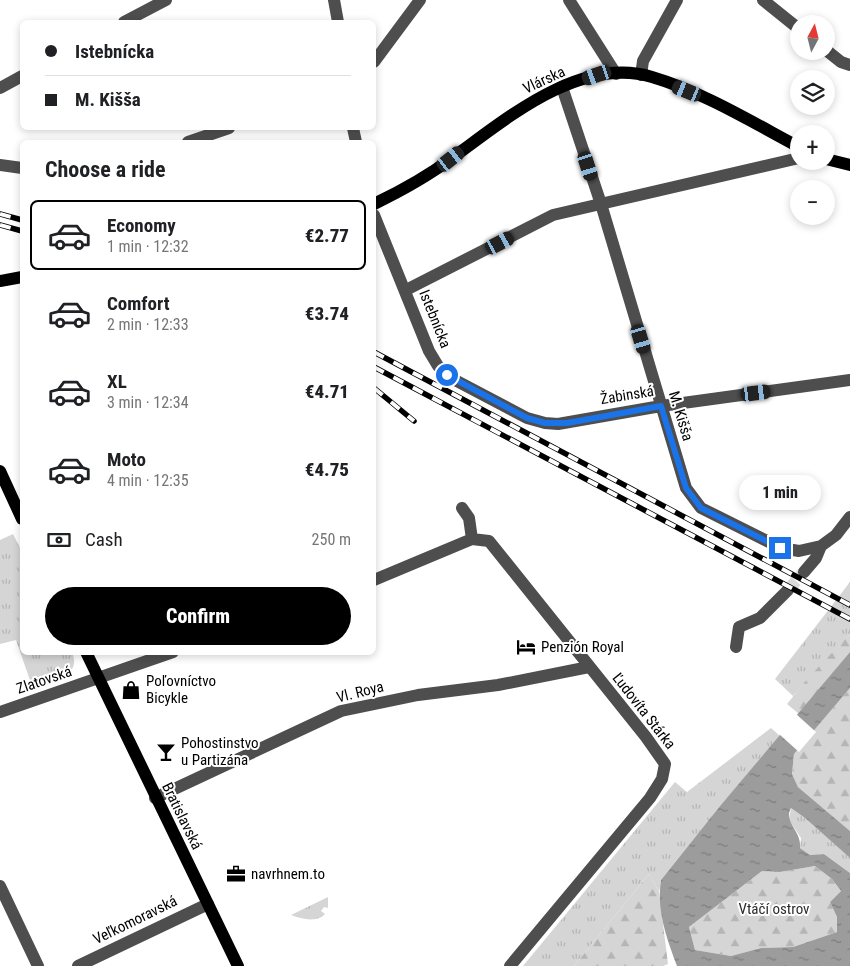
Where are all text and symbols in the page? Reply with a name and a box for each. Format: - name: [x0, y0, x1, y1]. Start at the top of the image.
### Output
- north arrow: [790, 15, 835, 60]
- map controls: [790, 15, 835, 225]
- text: Istebnícka: [75, 40, 154, 63]
- street label: Vlárska: [520, 62, 568, 98]
- car: [580, 63, 613, 87]
- button: layers: [790, 70, 835, 115]
- car: [670, 78, 703, 104]
- text: M. Kišša: [75, 88, 141, 111]
- button: +: [790, 125, 835, 170]
- car: [434, 144, 467, 174]
- car: [576, 149, 599, 183]
- text: Choose a ride: [45, 157, 166, 182]
- button: −: [790, 180, 835, 225]
- icon: car: [47, 213, 92, 258]
- text: Economy: [107, 214, 176, 237]
- text: €2.77: [305, 224, 349, 247]
- car: [483, 229, 516, 257]
- text: 1 min · 12:32: [107, 237, 189, 256]
- street label: Istebnícka: [415, 287, 455, 351]
- icon: car: [47, 291, 92, 336]
- text: Comfort: [107, 292, 170, 315]
- text: €3.74: [305, 302, 349, 325]
- text: 2 min · 12:33: [107, 315, 189, 334]
- car: [629, 322, 652, 356]
- route start: [436, 364, 458, 386]
- icon: car: [47, 369, 92, 414]
- text: XL: [107, 370, 127, 393]
- text: €4.71: [305, 380, 349, 403]
- street label: Žabinská: [599, 382, 655, 408]
- car: [740, 384, 771, 402]
- street label: M. Kišša: [665, 389, 697, 443]
- text: 3 min · 12:34: [107, 393, 189, 412]
- icon: car: [47, 447, 92, 492]
- text: Moto: [107, 448, 146, 471]
- text: €4.75: [305, 458, 349, 481]
- text: 4 min · 12:35: [107, 471, 189, 490]
- callout: 1 min: [739, 476, 821, 510]
- text: 1 min: [762, 483, 798, 502]
- icon: cash: [45, 526, 73, 554]
- text: Cash: [85, 528, 123, 551]
- text: 250 m: [312, 530, 351, 549]
- route end: [769, 537, 791, 559]
- button: Confirm: [45, 587, 351, 645]
- hotel icon: Penzión Royal: [515, 636, 537, 658]
- place label: Penzión Royal: [541, 638, 624, 656]
- street label: Zlatovská: [14, 662, 74, 698]
- street label: Ľudovíta Stárka: [609, 669, 679, 753]
- place label: Poľovníctvo Bicykle: [146, 672, 216, 707]
- street label: Vl. Roya: [335, 677, 385, 707]
- shop icon: Poľovníctvo Bicykle: [120, 679, 142, 701]
- place label: Pohostinstvo u Partizána: [181, 734, 259, 769]
- bar icon: Pohostinstvo u Partizána: [155, 741, 177, 763]
- street label: Bratislavská: [158, 780, 206, 852]
- office icon: navrhnem.to: [225, 863, 247, 885]
- place label: navrhnem.to: [251, 865, 325, 883]
- street label: Veľkomoravská: [90, 892, 180, 948]
- park label: Vtáčí ostrov: [738, 900, 810, 918]

